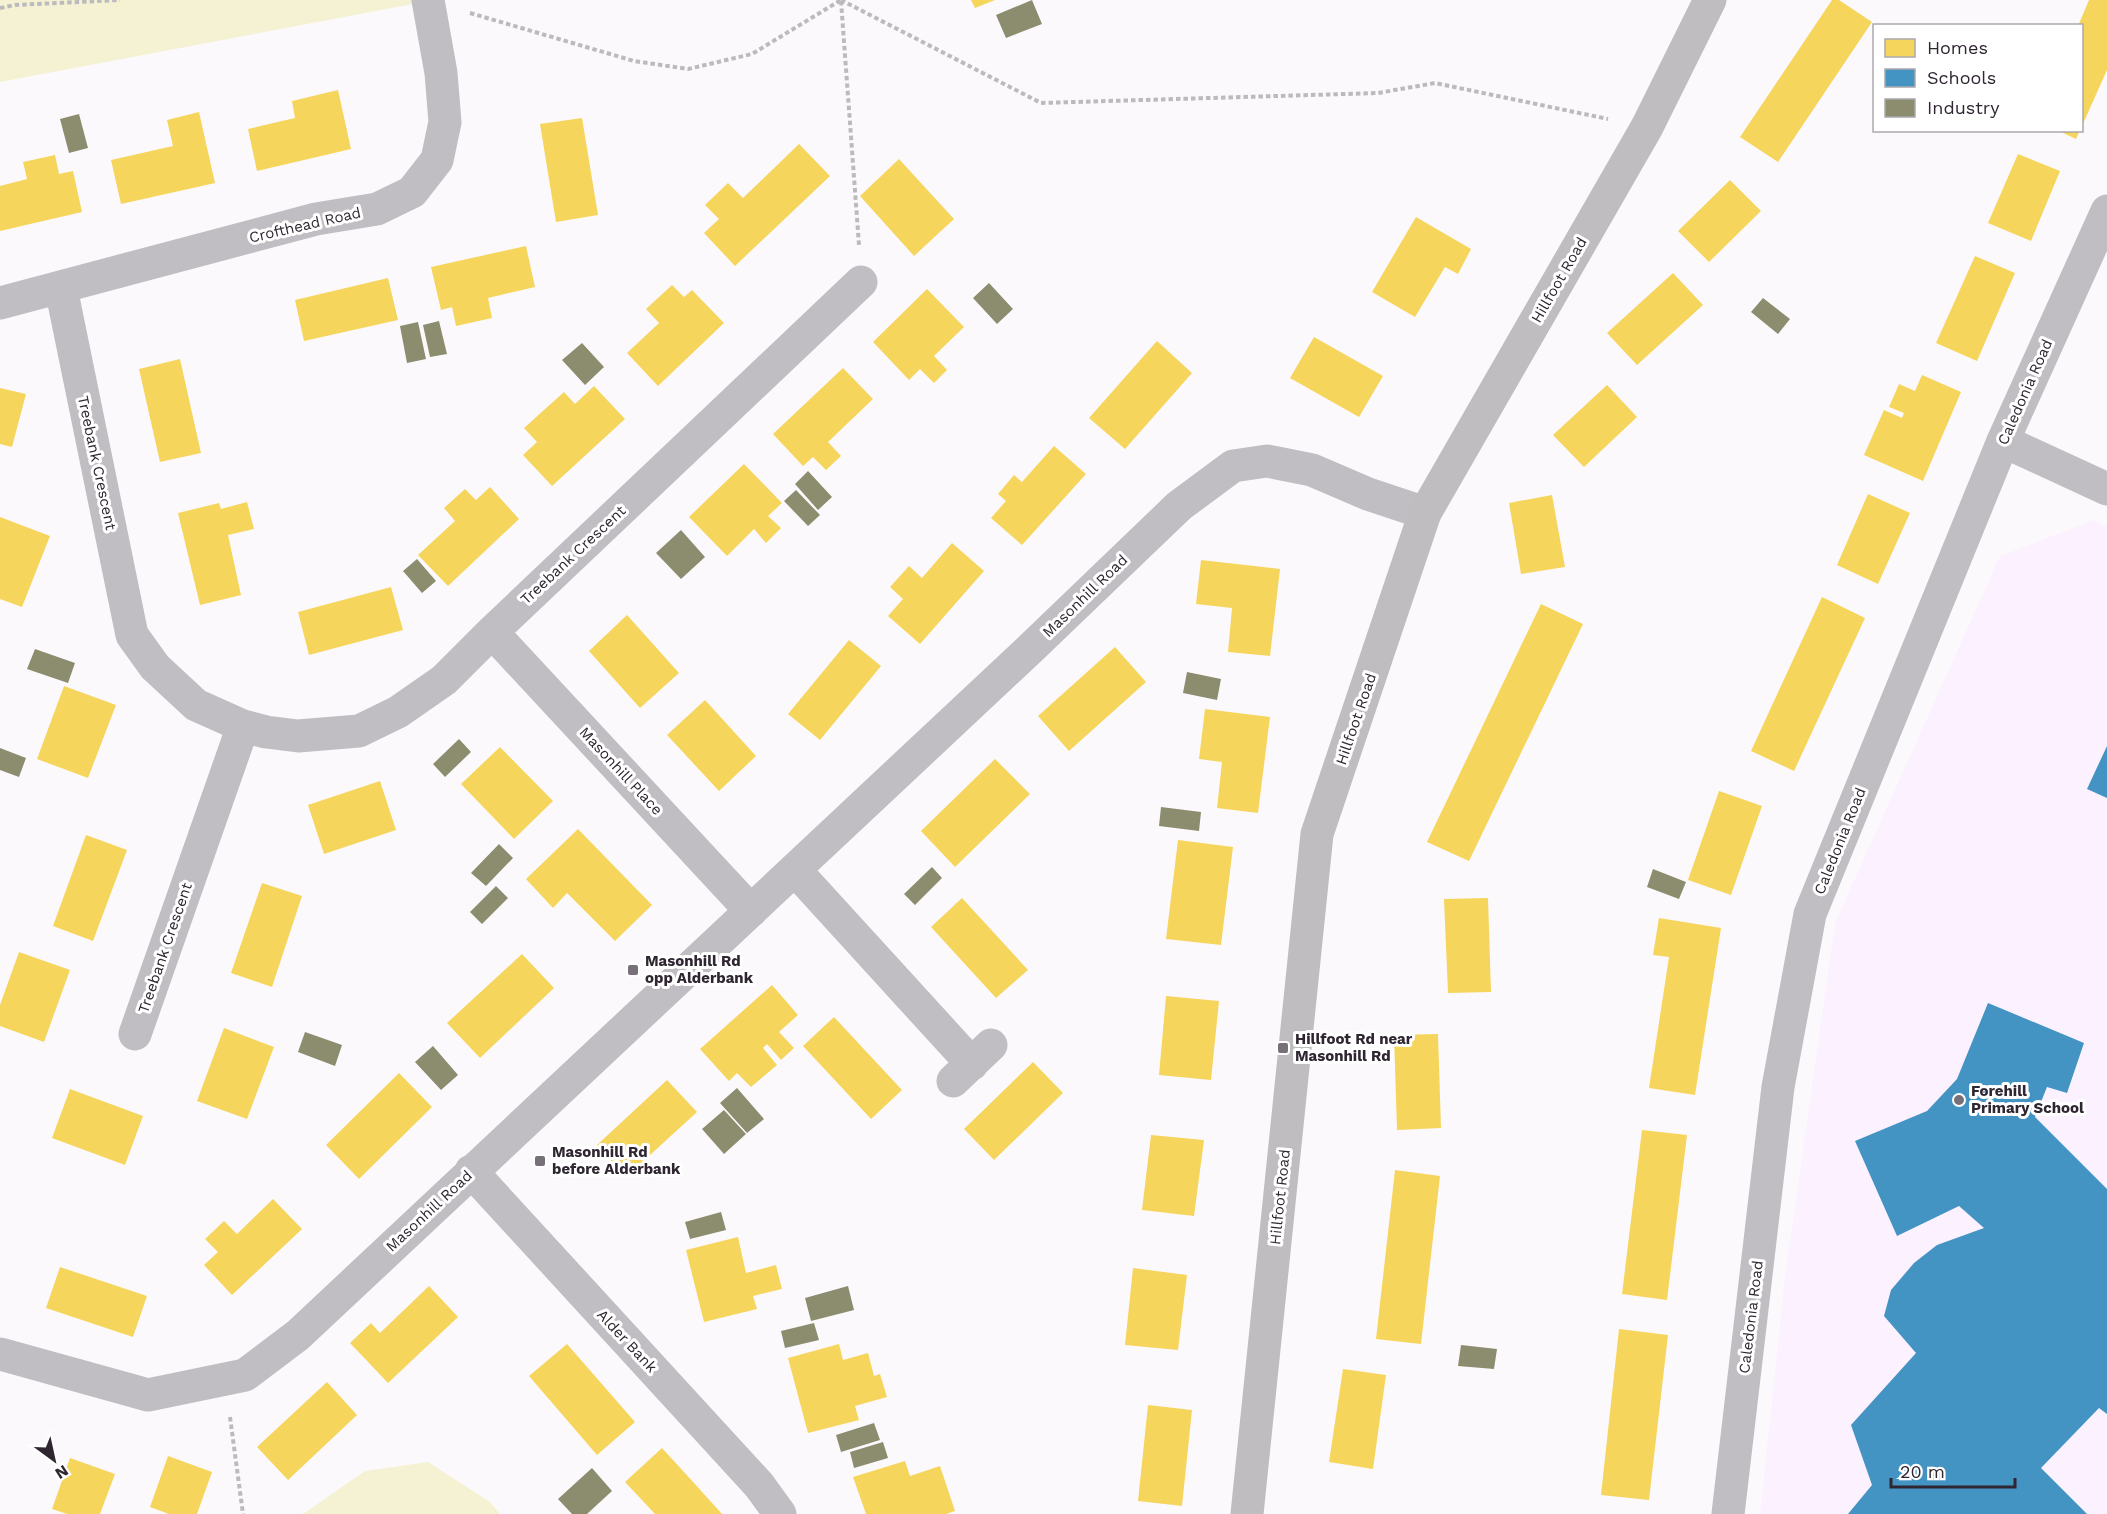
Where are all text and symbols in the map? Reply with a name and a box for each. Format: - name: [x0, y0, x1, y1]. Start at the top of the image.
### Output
- legend: [1873, 24, 2083, 132]
- text: Homes: [1927, 37, 1988, 58]
- text: Schools: [1927, 67, 1996, 88]
- text: Industry: [1927, 97, 2000, 118]
- street label: Crofthead Road: [247, 203, 363, 247]
- street label: Hillfoot Road: [1527, 234, 1591, 326]
- street label: Caledonia Road: [1994, 336, 2056, 448]
- street label: Treebank Crescent: [74, 394, 120, 533]
- street label: Treebank Crescent: [517, 501, 630, 608]
- street label: Masonhill Road: [1039, 551, 1131, 641]
- street label: Hillfoot Road: [1332, 671, 1380, 767]
- street label: Masonhill Place: [576, 723, 666, 819]
- street label: Caledonia Road: [1810, 785, 1870, 897]
- street label: Treebank Crescent: [134, 880, 196, 1016]
- place label: Masonhill Rd opp Alderbank: [645, 952, 754, 987]
- marker: Masonhill Rd opp Alderbank: [626, 963, 640, 977]
- place label: Hillfoot Rd near Masonhill Rd: [1295, 1030, 1413, 1065]
- marker: Hillfoot Rd near Masonhill Rd: [1276, 1041, 1290, 1055]
- place label: Forehill Primary School: [1971, 1082, 2084, 1117]
- marker: Forehill Primary School: [1952, 1093, 1966, 1107]
- place label: Masonhill Rd before Alderbank: [552, 1143, 681, 1178]
- street label: Hillfoot Road: [1266, 1148, 1294, 1246]
- marker: Masonhill Rd before Alderbank: [533, 1154, 547, 1168]
- street label: Masonhill Road: [382, 1167, 476, 1255]
- street label: Caledonia Road: [1735, 1260, 1767, 1374]
- street label: Alder Bank: [593, 1306, 661, 1377]
- north arrow: [24, 1430, 84, 1490]
- scale bar: [1891, 1451, 2016, 1489]
- text: N: [52, 1461, 72, 1483]
- text: 20 m: [1900, 1461, 1945, 1482]

